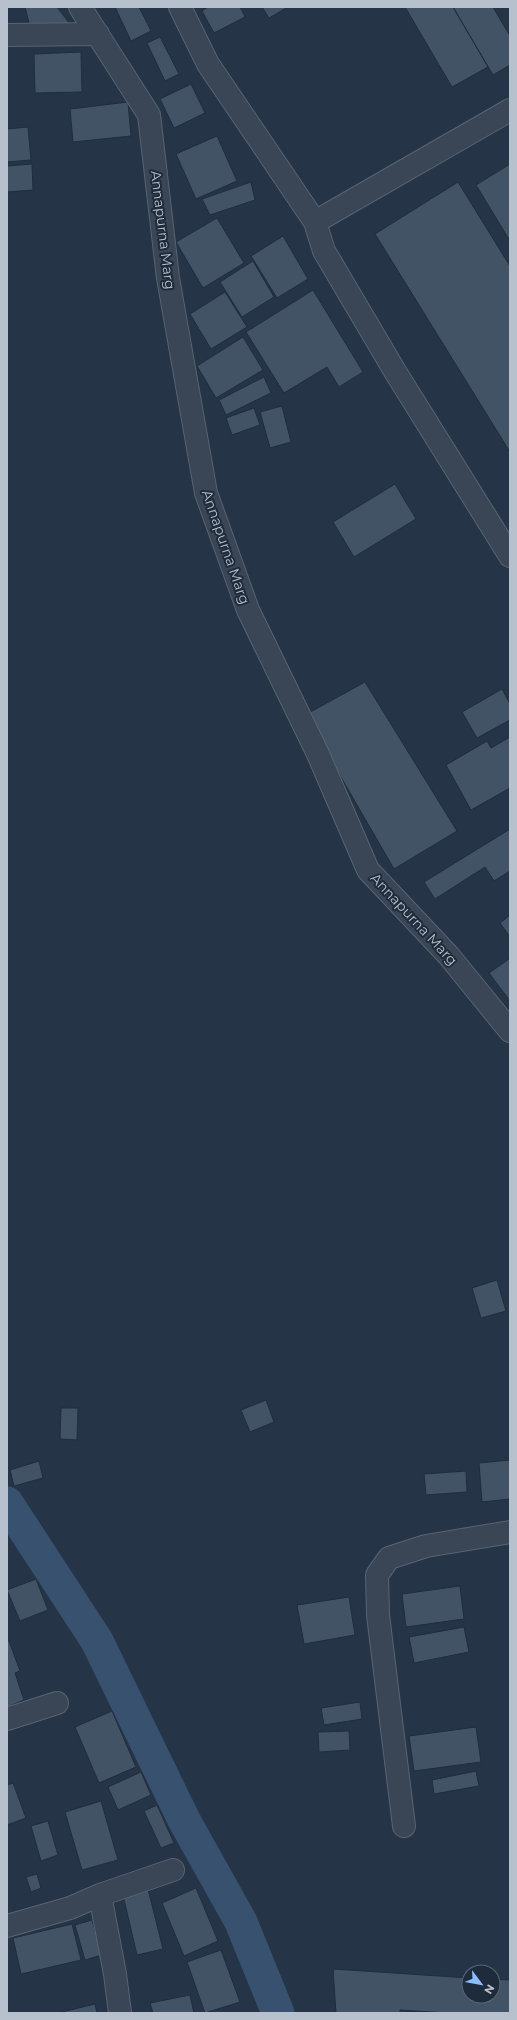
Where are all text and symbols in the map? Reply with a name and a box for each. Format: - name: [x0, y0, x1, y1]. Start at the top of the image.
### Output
- street label: Annapurna Marg: [147, 170, 179, 290]
- street label: Annapurna Marg: [198, 487, 254, 607]
- street label: Annapurna Marg: [367, 869, 461, 969]
- north arrow: [461, 1964, 501, 2004]
- text: N: [481, 1982, 498, 1997]

